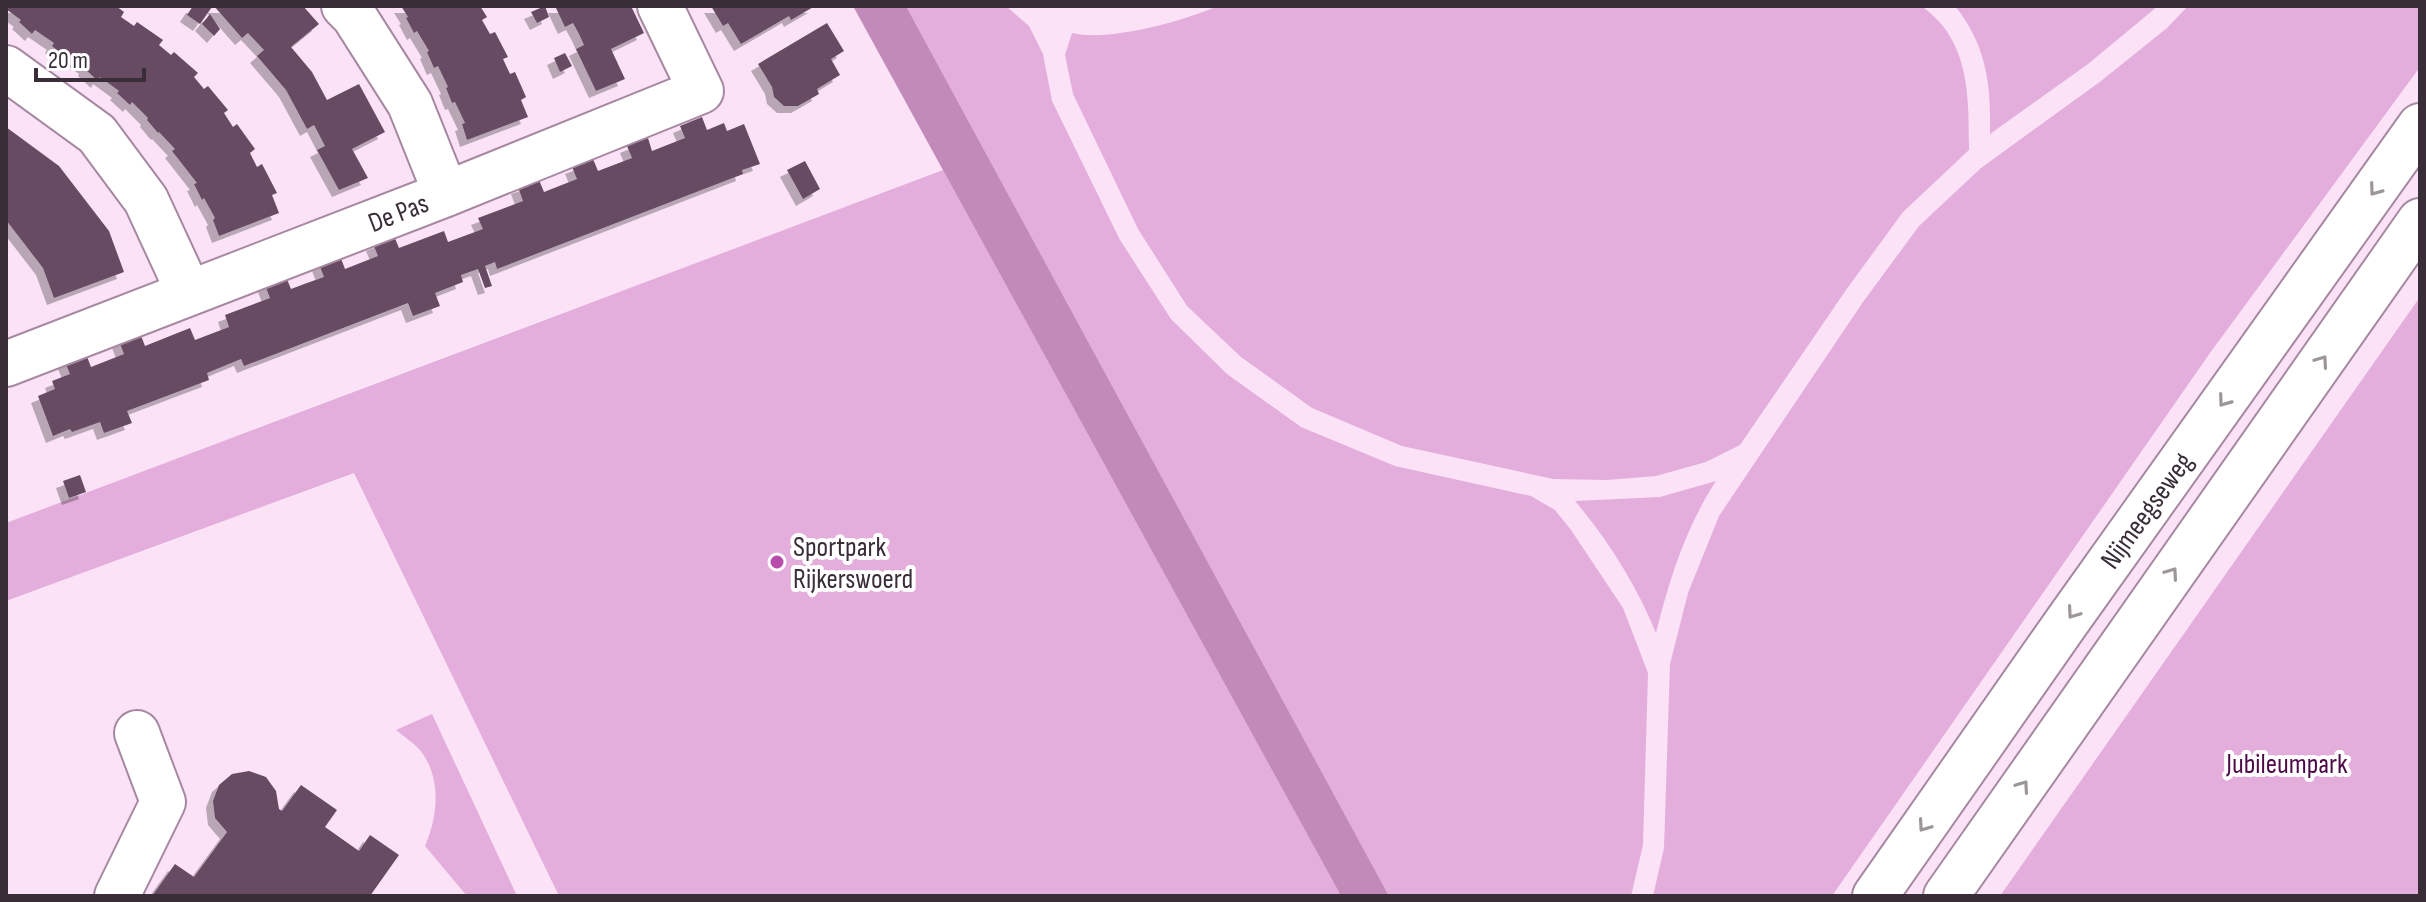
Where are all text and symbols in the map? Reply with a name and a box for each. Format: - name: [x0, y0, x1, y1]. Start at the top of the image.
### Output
- scale bar: [36, 32, 144, 82]
- text: 20 m: [48, 46, 88, 75]
- one-way arrow: [2370, 181, 2385, 195]
- street label: De Pas: [364, 187, 433, 240]
- one-way arrow: [2312, 355, 2327, 369]
- one-way arrow: [2219, 393, 2233, 407]
- street label: Nijmeegseweg: [2094, 446, 2200, 575]
- place label: Sportpark Rijkerswoerd: [793, 531, 913, 596]
- marker: Sportpark Rijkerswoerd: [768, 553, 786, 571]
- one-way arrow: [2162, 567, 2177, 582]
- one-way arrow: [2068, 604, 2082, 618]
- park label: Jubileumpark: [2225, 748, 2348, 781]
- one-way arrow: [2013, 781, 2028, 795]
- one-way arrow: [1919, 818, 1934, 832]

